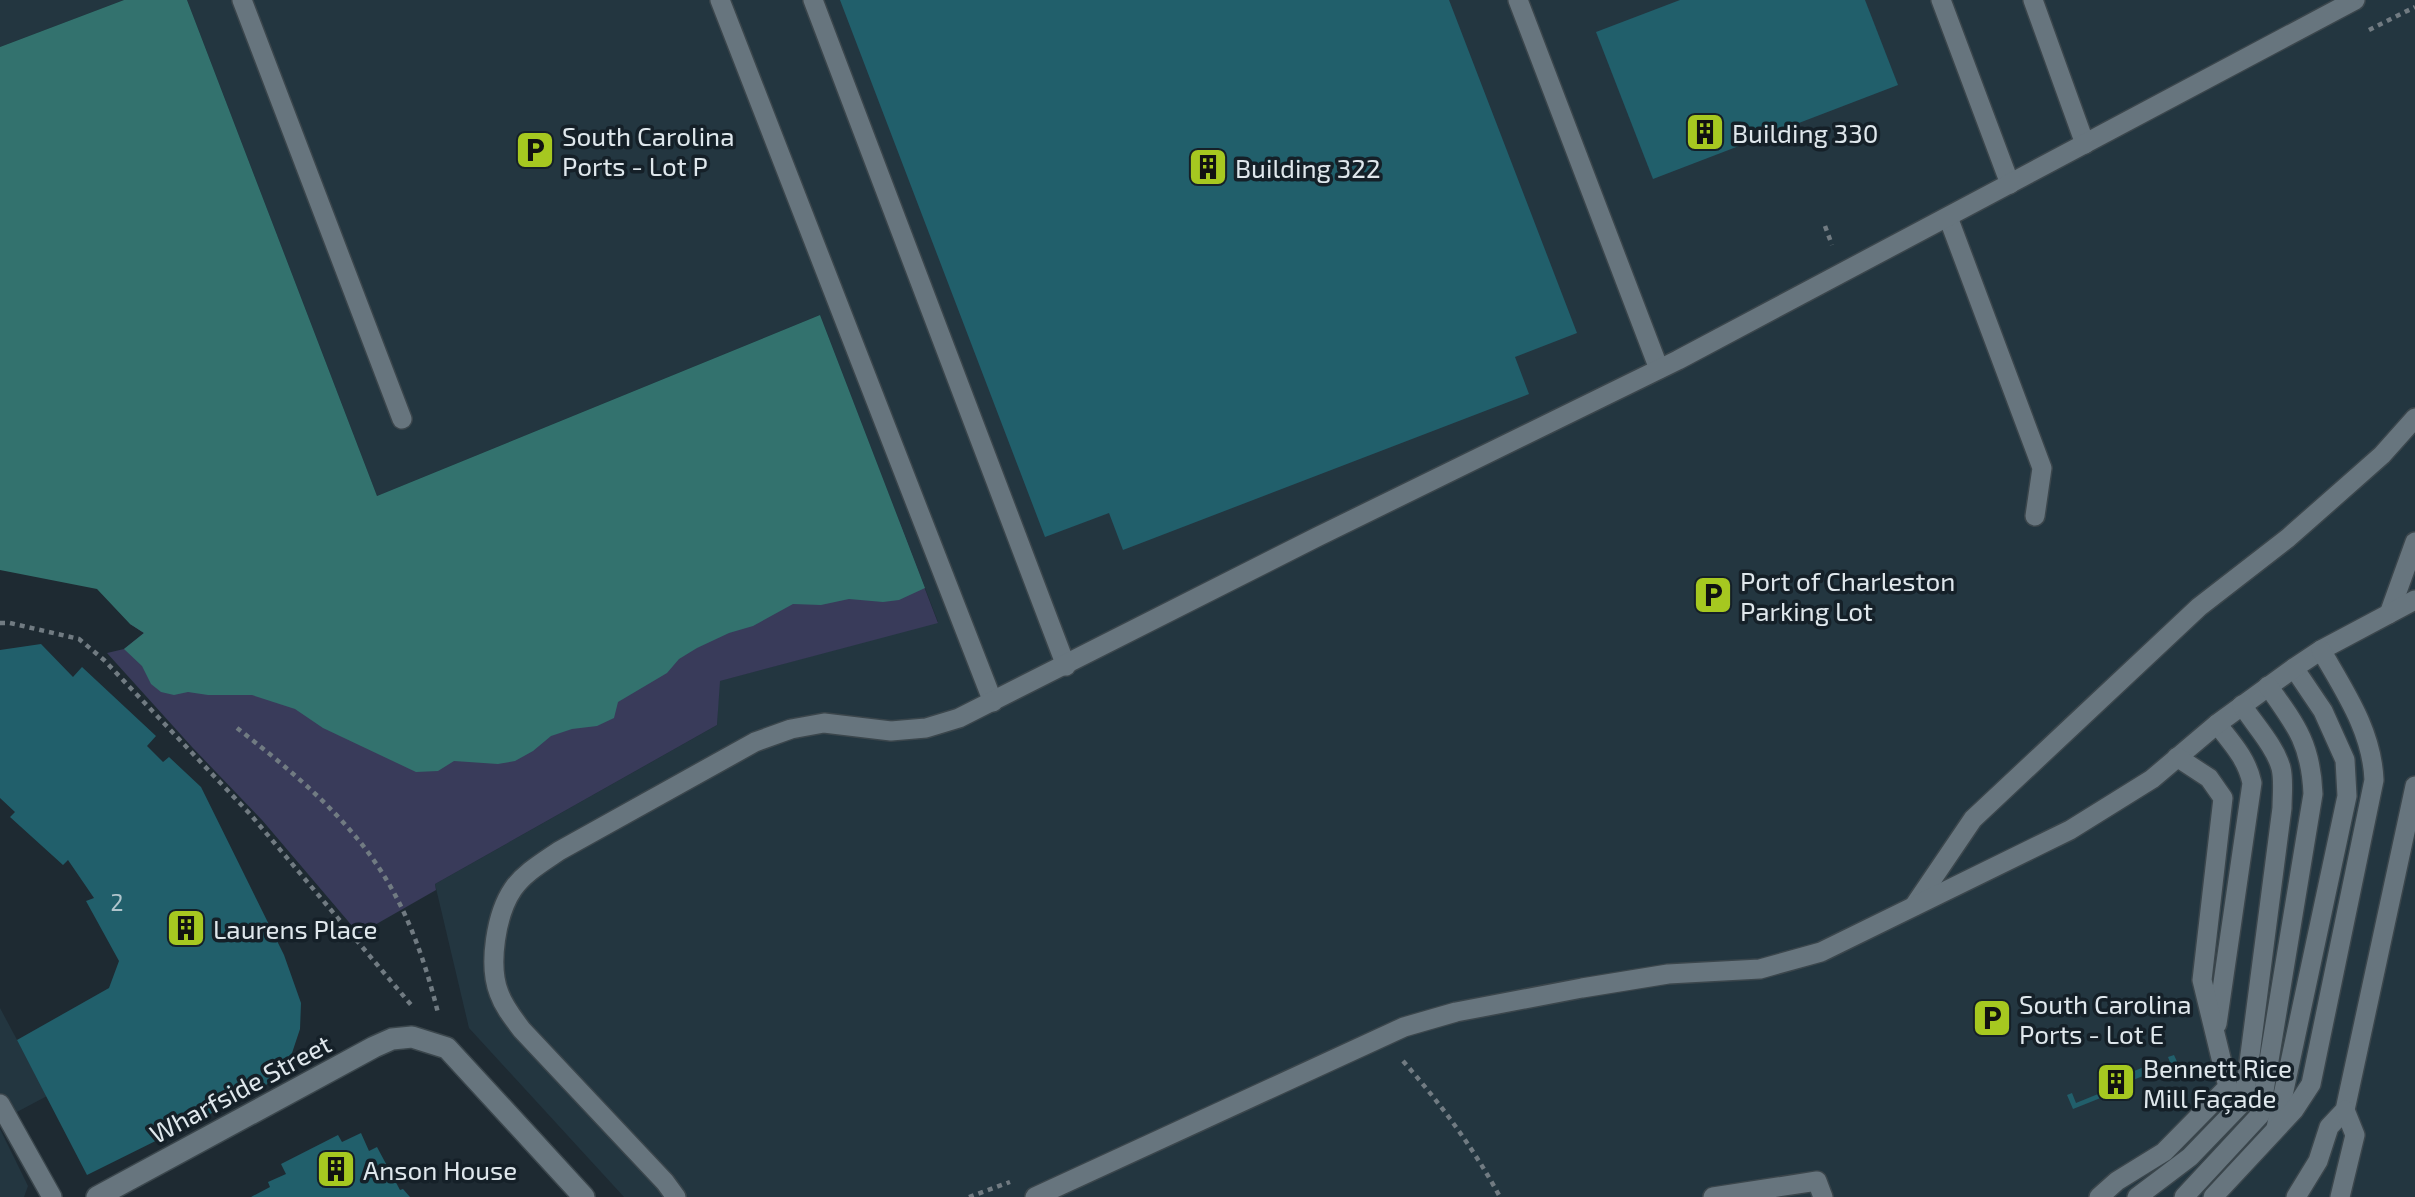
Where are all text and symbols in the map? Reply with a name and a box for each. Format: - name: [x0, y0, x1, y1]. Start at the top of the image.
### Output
- building icon: Building 330: [1684, 111, 1726, 153]
- place label: Building 330: [1732, 117, 1878, 148]
- place label: South Carolina Ports - Lot P: [562, 120, 734, 181]
- parking icon: South Carolina Ports - Lot P: [514, 129, 556, 171]
- building icon: Building 322: [1187, 146, 1229, 188]
- place label: Building 322: [1235, 152, 1381, 183]
- place label: Port of Charleston Parking Lot: [1740, 565, 1955, 626]
- parking icon: Port of Charleston Parking Lot: [1692, 574, 1734, 616]
- house number: 2: [111, 888, 123, 916]
- building icon: Laurens Place: [165, 907, 207, 949]
- place label: Laurens Place: [213, 913, 377, 944]
- place label: South Carolina Ports - Lot E: [2019, 988, 2191, 1049]
- parking icon: South Carolina Ports - Lot E: [1971, 997, 2013, 1039]
- street label: Wharfside Street: [144, 1027, 336, 1149]
- place label: Bennett Rice Mill Façade: [2143, 1052, 2292, 1115]
- building icon: Bennett Rice Mill Façade: [2095, 1061, 2137, 1103]
- building icon: Anson House: [315, 1148, 357, 1190]
- place label: Anson House: [363, 1154, 517, 1185]

